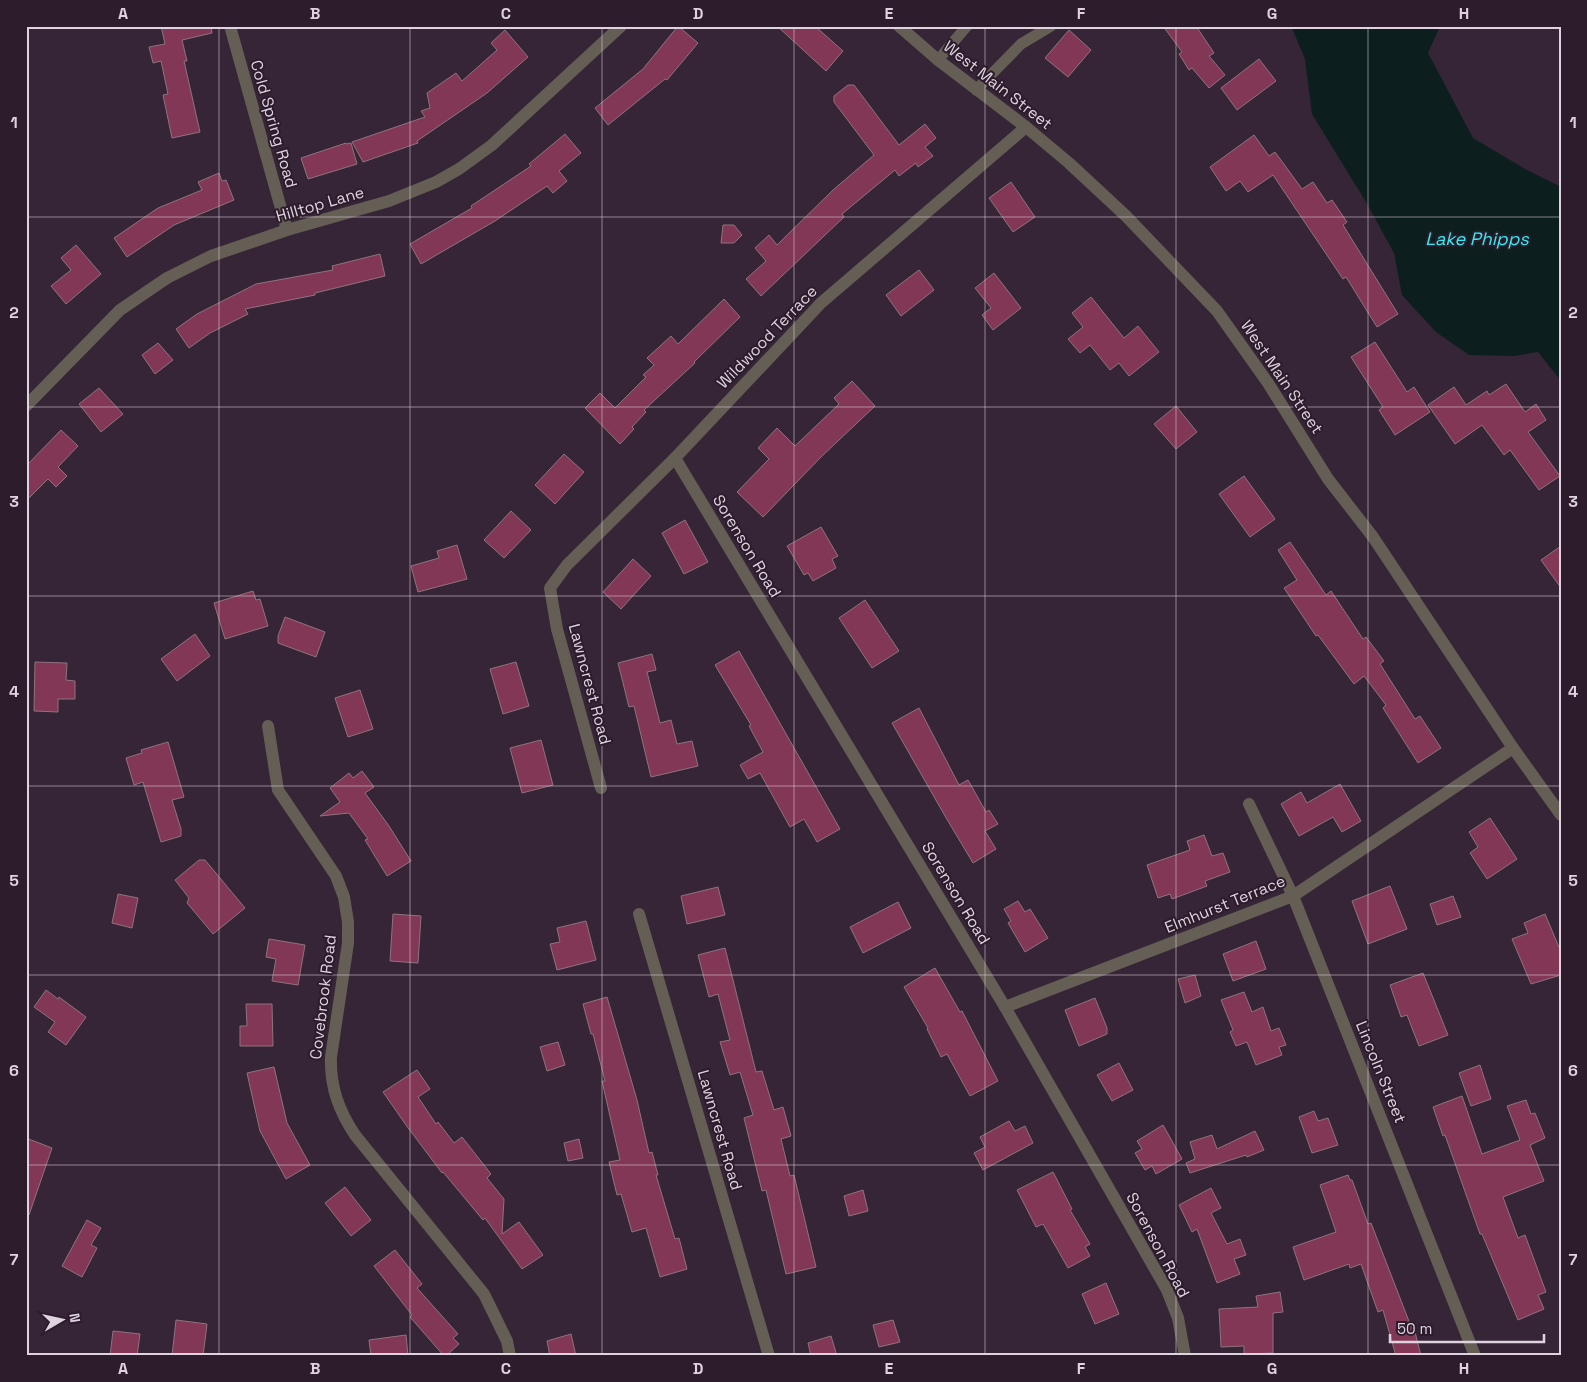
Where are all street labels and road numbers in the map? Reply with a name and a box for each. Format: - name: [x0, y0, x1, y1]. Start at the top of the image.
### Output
- street label: West Main Street: [939, 36, 1057, 134]
- street label: Cold Spring Road: [246, 58, 302, 190]
- street label: Hilltop Lane: [273, 181, 367, 227]
- street label: Wildwood Terrace: [712, 281, 822, 393]
- street label: West Main Street: [1236, 316, 1328, 438]
- street label: Sorenson Road: [708, 491, 786, 601]
- street label: Lawncrest Road: [564, 621, 616, 747]
- street label: Sorenson Road: [917, 838, 995, 948]
- street label: Elmhurst Terrace: [1162, 870, 1288, 938]
- street label: Covebrook Road: [305, 933, 341, 1061]
- street label: Lincoln Street: [1351, 1018, 1411, 1126]
- street label: Lawncrest Road: [693, 1067, 747, 1193]
- street label: Sorenson Road: [1121, 1189, 1195, 1301]

